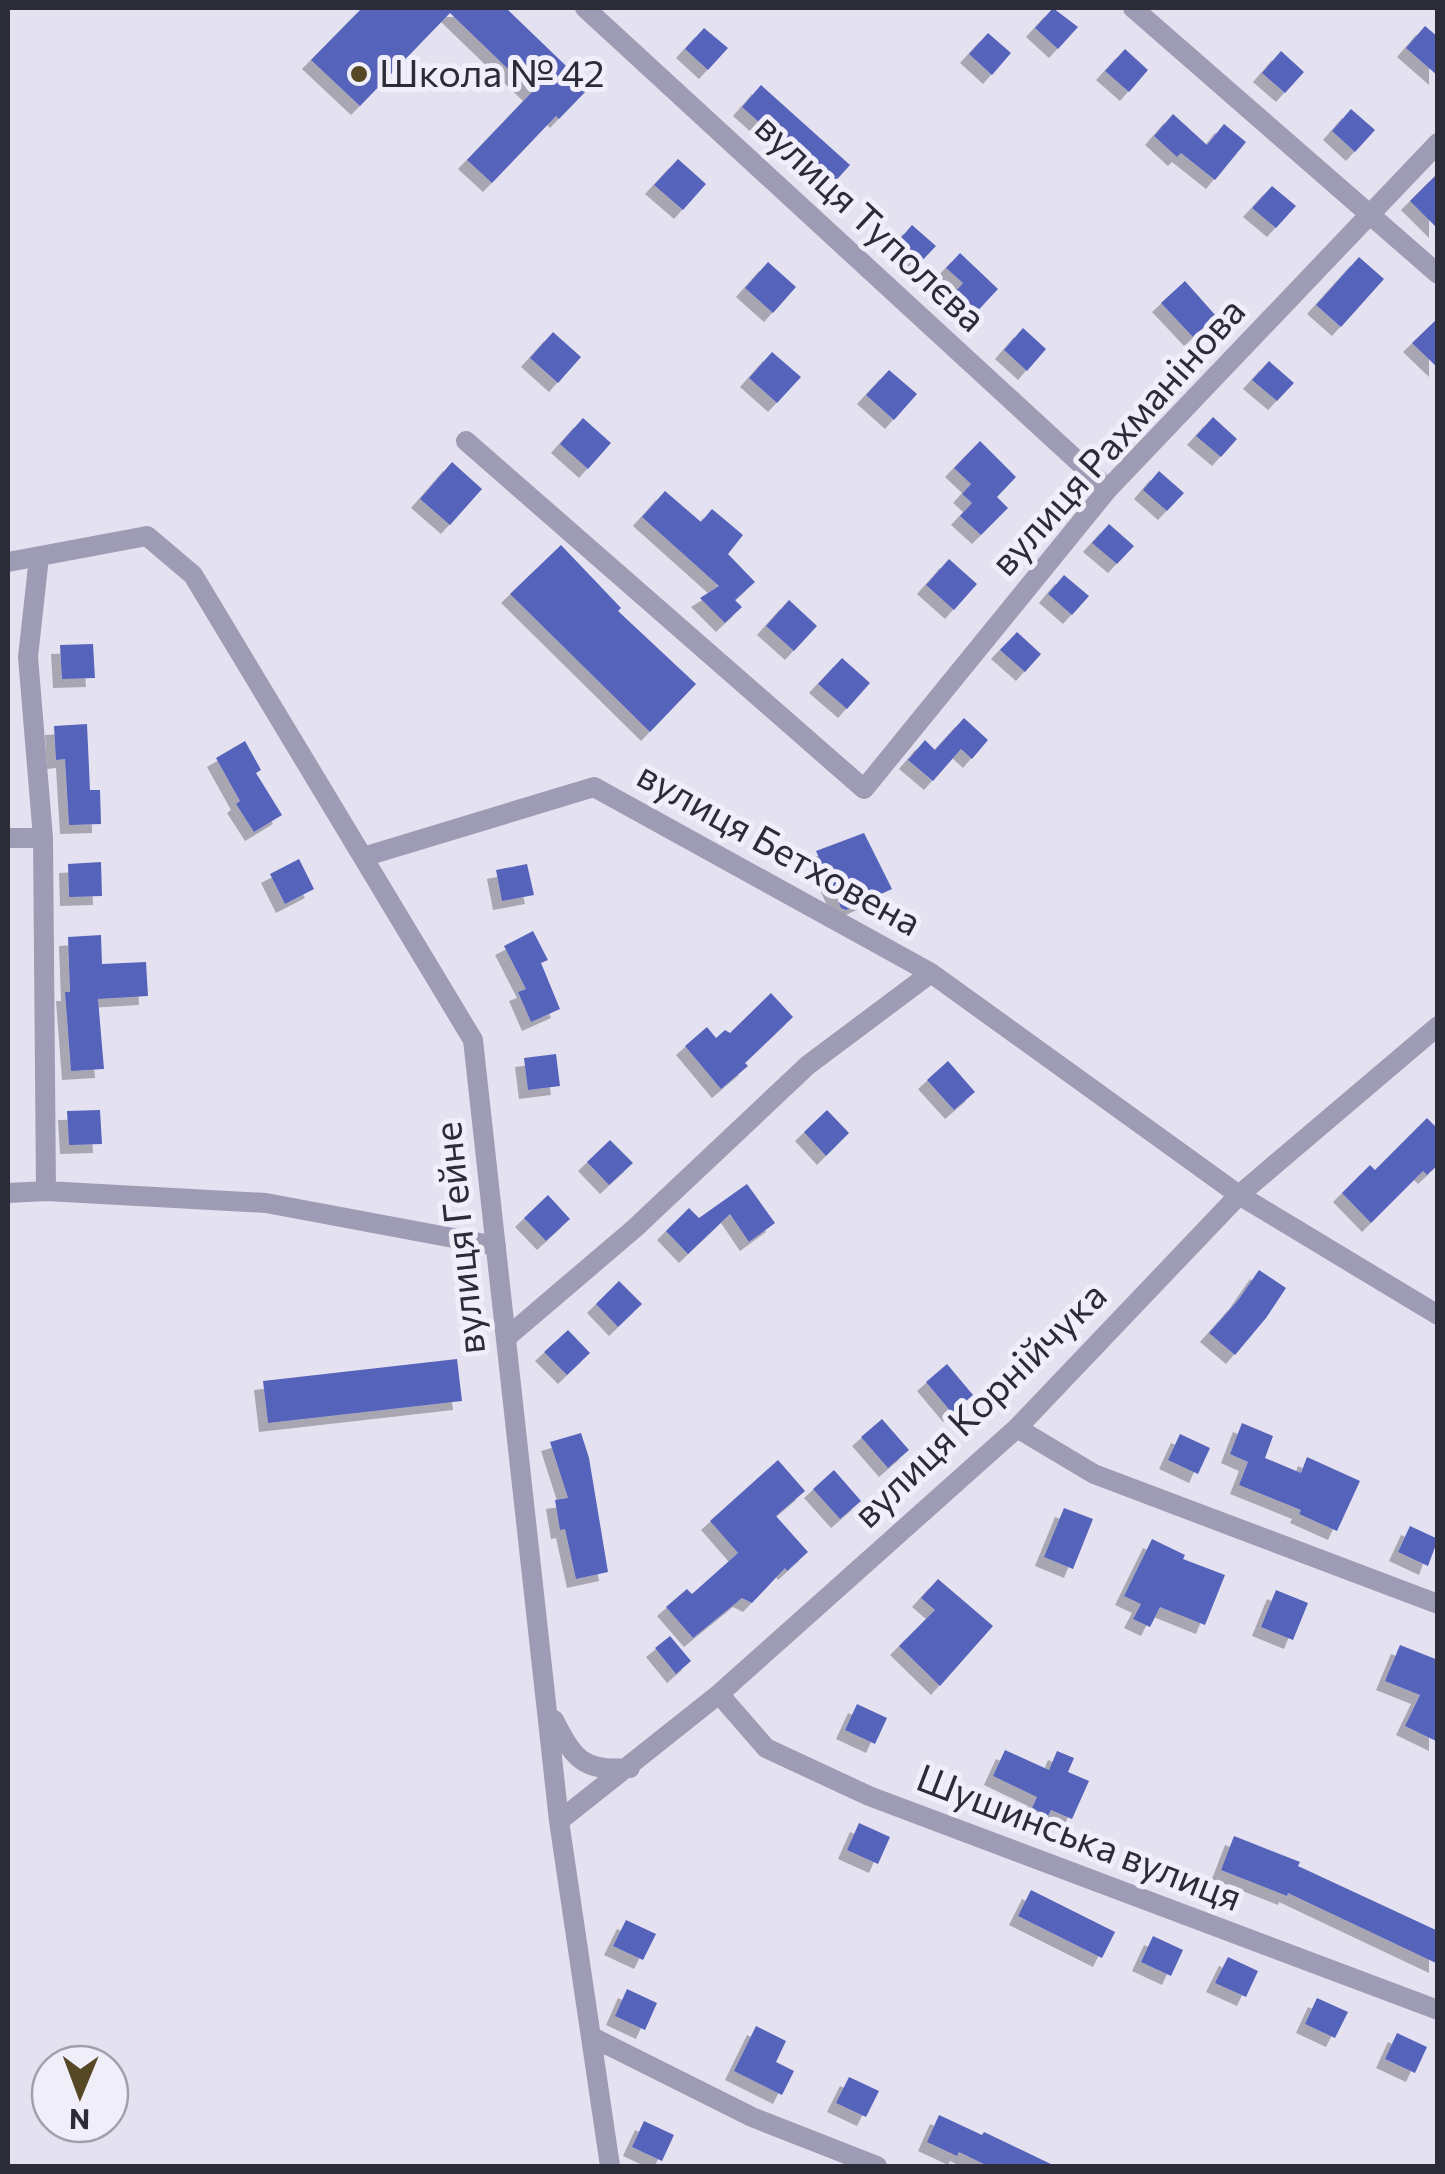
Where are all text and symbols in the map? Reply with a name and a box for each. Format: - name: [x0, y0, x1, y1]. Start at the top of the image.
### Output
- place label: Школа № 42: [379, 48, 605, 95]
- marker: Школа № 42: [348, 63, 370, 85]
- street label: вулиця Туполєва: [747, 102, 997, 340]
- street label: вулиця Рахманінова: [979, 287, 1253, 584]
- street label: вулиця Бетховена: [630, 749, 930, 944]
- street label: вулиця Гейне: [422, 1120, 493, 1357]
- street label: вулиця Корнійчука: [842, 1270, 1115, 1536]
- street label: Шушинська вулиця: [911, 1752, 1249, 1919]
- north arrow: [30, 2044, 130, 2144]
- text: N: [69, 2103, 90, 2137]

